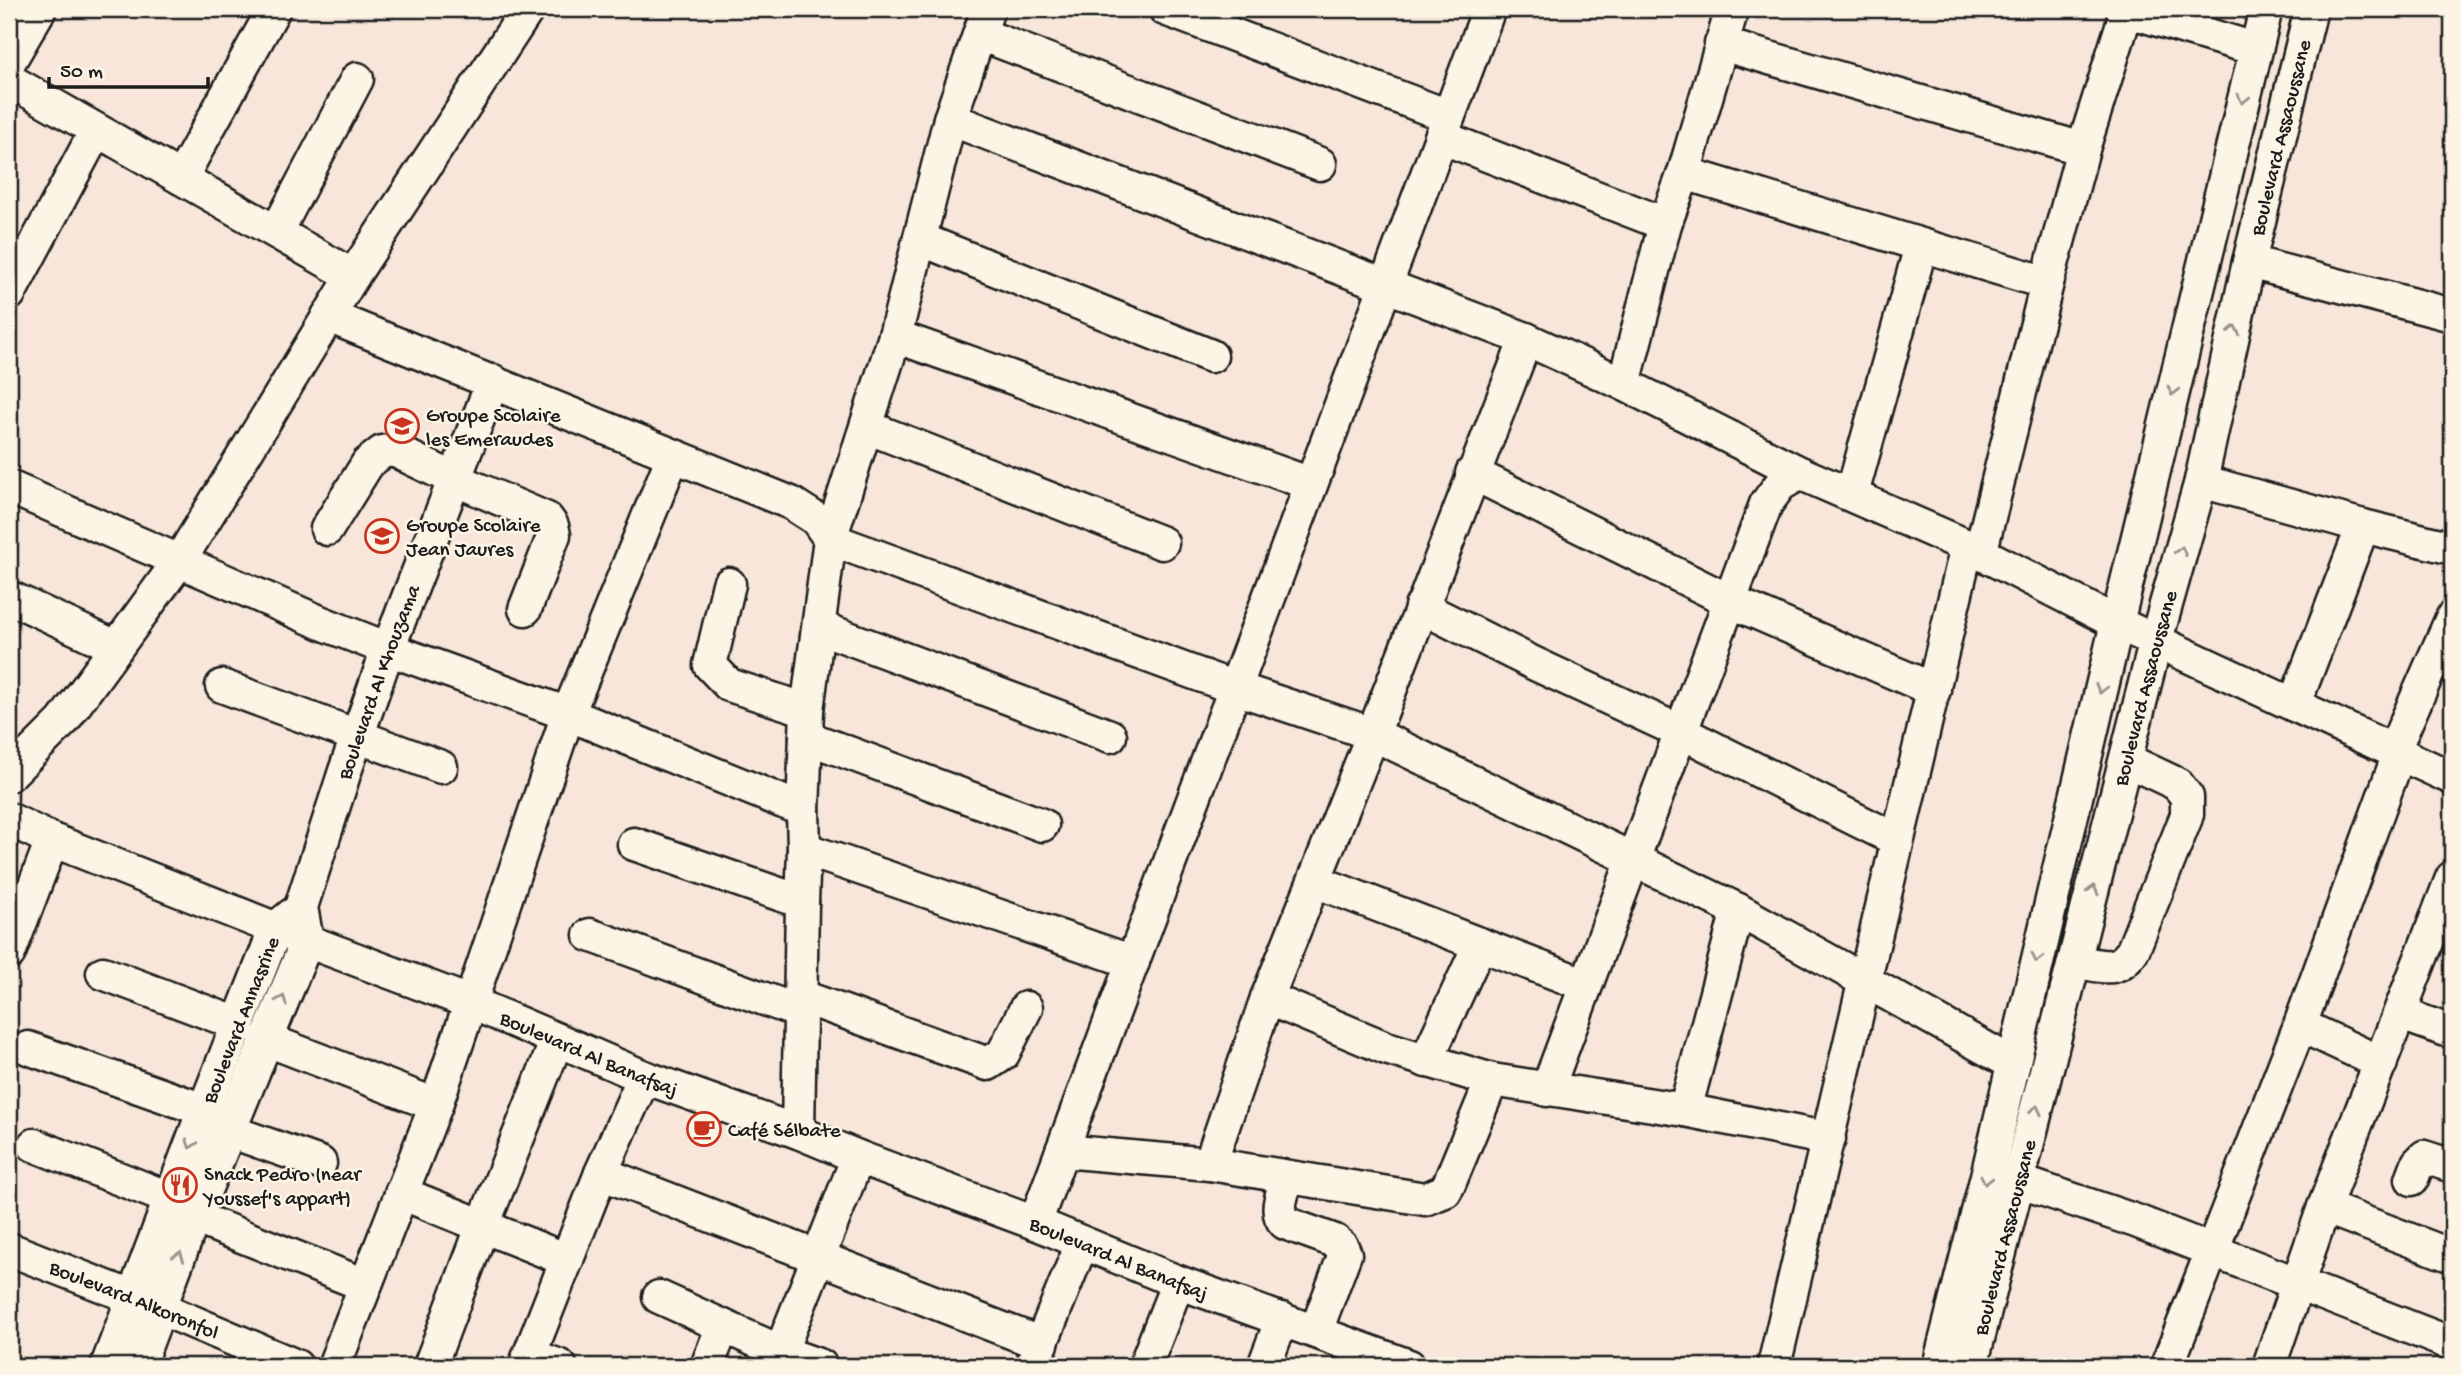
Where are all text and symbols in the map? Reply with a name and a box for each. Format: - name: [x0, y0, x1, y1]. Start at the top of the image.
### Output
- street label: Boulevard Assaoussane: [2247, 36, 2319, 240]
- scale bar: [49, 46, 208, 90]
- text: 50 m: [60, 61, 103, 86]
- one-way arrow: [2237, 93, 2251, 105]
- one-way arrow: [2226, 324, 2240, 336]
- one-way arrow: [2167, 385, 2181, 397]
- place label: Groupe Scolaire les Emeraudes: [426, 405, 562, 454]
- school or university icon: Groupe Scolaire les Emeraudes: [383, 407, 421, 445]
- place label: Groupe Scolaire Jean Jaures: [406, 515, 542, 564]
- school or university icon: Groupe Scolaire Jean Jaures: [363, 517, 401, 555]
- one-way arrow: [2173, 545, 2187, 557]
- street label: Boulevard Al Khouzama: [334, 581, 428, 784]
- street label: Boulevard Assaoussane: [2110, 587, 2186, 790]
- one-way arrow: [2095, 683, 2109, 695]
- one-way arrow: [2085, 884, 2099, 896]
- street label: Boulevard Annasrine: [198, 933, 288, 1109]
- one-way arrow: [2031, 952, 2045, 964]
- one-way arrow: [274, 994, 288, 1007]
- street label: Boulevard Al Banafsaj: [494, 1007, 681, 1104]
- one-way arrow: [2028, 1104, 2042, 1116]
- cafe icon: Café Sélbate: [685, 1110, 723, 1148]
- place label: Café Sélbate: [728, 1120, 842, 1145]
- street label: Boulevard Assaoussane: [1970, 1136, 2044, 1339]
- one-way arrow: [186, 1137, 200, 1149]
- place label: Snack Pedro (near Youssef's appart): [202, 1164, 362, 1213]
- restaurant icon: Snack Pedro (near Youssef's appart): [161, 1166, 199, 1204]
- one-way arrow: [1980, 1173, 1994, 1185]
- street label: Boulevard Al Banafsaj: [1024, 1213, 1211, 1308]
- one-way arrow: [171, 1251, 185, 1263]
- street label: Boulevard Alkoronfol: [44, 1257, 221, 1347]

